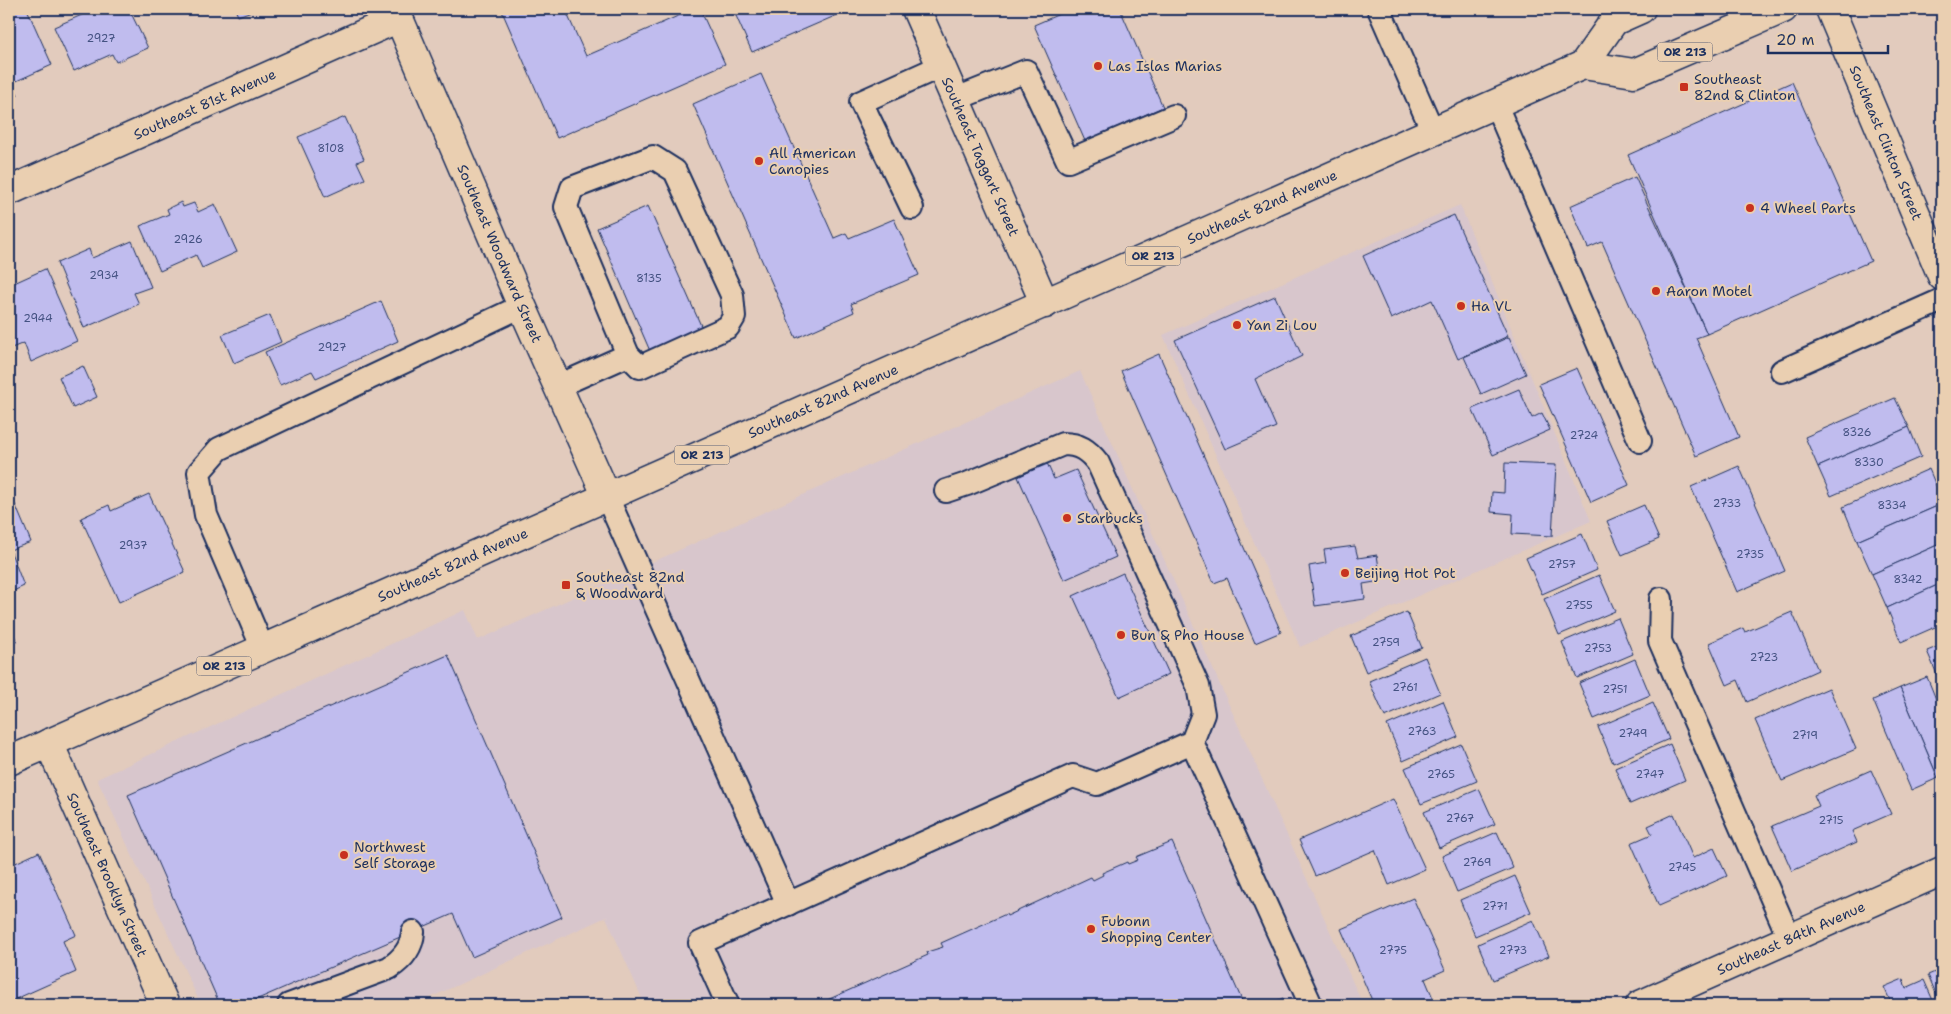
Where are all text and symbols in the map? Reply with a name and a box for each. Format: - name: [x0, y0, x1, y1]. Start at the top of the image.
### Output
- scale bar: [1768, 22, 1888, 54]
- text: 20 m: [1776, 30, 1815, 50]
- house number: 2927: [87, 31, 116, 46]
- road number: OR 213: [1658, 42, 1712, 62]
- place label: Las Islas Marias: [1108, 57, 1222, 75]
- marker: Las Islas Marias: [1092, 60, 1104, 72]
- street label: Southeast Clinton Street: [1846, 63, 1927, 223]
- street label: Southeast 81st Avenue: [130, 65, 279, 144]
- place label: Southeast 82nd & Clinton: [1694, 70, 1796, 104]
- street label: Southeast Taggart Street: [938, 74, 1023, 239]
- marker: Southeast 82nd & Clinton: [1678, 81, 1690, 93]
- house number: 8108: [318, 141, 344, 156]
- place label: All American Canopies: [769, 144, 856, 178]
- marker: All American Canopies: [753, 155, 765, 167]
- street label: Southeast Woodward Street: [453, 161, 546, 346]
- street label: Southeast 82nd Avenue: [1184, 166, 1340, 248]
- place label: 4 Wheel Parts: [1760, 199, 1856, 217]
- marker: 4 Wheel Parts: [1744, 202, 1756, 214]
- house number: 2926: [173, 232, 203, 247]
- road number: OR 213: [1126, 247, 1180, 266]
- house number: 2934: [89, 268, 119, 283]
- house number: 8135: [636, 271, 662, 286]
- place label: Aaron Motel: [1666, 282, 1753, 300]
- marker: Aaron Motel: [1650, 285, 1662, 297]
- place label: Ha VL: [1471, 297, 1512, 315]
- marker: Ha VL: [1455, 300, 1467, 312]
- house number: 2944: [23, 311, 53, 326]
- place label: Yan Zi Lou: [1247, 316, 1317, 334]
- marker: Yan Zi Lou: [1231, 319, 1243, 331]
- house number: 2927: [318, 340, 347, 355]
- street label: Southeast 82nd Avenue: [745, 360, 901, 442]
- house number: 8326: [1843, 425, 1871, 440]
- house number: 2724: [1570, 428, 1599, 443]
- road number: OR 213: [674, 446, 730, 464]
- house number: 8330: [1854, 455, 1884, 470]
- house number: 2733: [1713, 496, 1741, 511]
- house number: 8334: [1877, 498, 1907, 513]
- place label: Starbucks: [1077, 509, 1143, 527]
- marker: Starbucks: [1061, 512, 1073, 524]
- street label: Southeast 82nd Avenue: [375, 524, 531, 606]
- house number: 2937: [119, 538, 148, 553]
- house number: 2735: [1736, 547, 1764, 562]
- house number: 2757: [1548, 557, 1576, 572]
- place label: Beijing Hot Pot: [1355, 564, 1456, 582]
- marker: Beijing Hot Pot: [1339, 567, 1351, 579]
- place label: Southeast 82nd & Woodward: [576, 568, 684, 602]
- house number: 8342: [1893, 572, 1923, 587]
- marker: Southeast 82nd & Woodward: [560, 579, 572, 591]
- house number: 2755: [1565, 598, 1593, 613]
- place label: Bun & Pho House: [1131, 626, 1245, 644]
- marker: Bun & Pho House: [1115, 629, 1127, 641]
- house number: 2759: [1372, 635, 1400, 650]
- house number: 2753: [1584, 641, 1612, 656]
- house number: 2723: [1750, 650, 1778, 665]
- road number: OR 213: [196, 656, 252, 676]
- house number: 2761: [1392, 680, 1418, 695]
- house number: 2751: [1602, 682, 1628, 697]
- house number: 2763: [1408, 724, 1436, 739]
- house number: 2749: [1618, 726, 1648, 741]
- house number: 2719: [1792, 728, 1818, 743]
- house number: 2765: [1427, 767, 1455, 782]
- house number: 2747: [1636, 767, 1665, 782]
- street label: Southeast Brooklyn Street: [63, 790, 152, 960]
- house number: 2767: [1446, 811, 1474, 826]
- house number: 2715: [1818, 813, 1844, 828]
- place label: Northwest Self Storage: [354, 838, 436, 872]
- marker: Northwest Self Storage: [338, 849, 350, 861]
- house number: 2769: [1463, 855, 1491, 870]
- house number: 2745: [1668, 860, 1696, 875]
- street label: Southeast 84th Avenue: [1714, 897, 1868, 979]
- house number: 2771: [1482, 899, 1508, 914]
- place label: Fubonn Shopping Center: [1101, 912, 1212, 946]
- marker: Fubonn Shopping Center: [1085, 923, 1097, 935]
- house number: 2775: [1379, 943, 1407, 958]
- house number: 2773: [1499, 943, 1527, 958]

